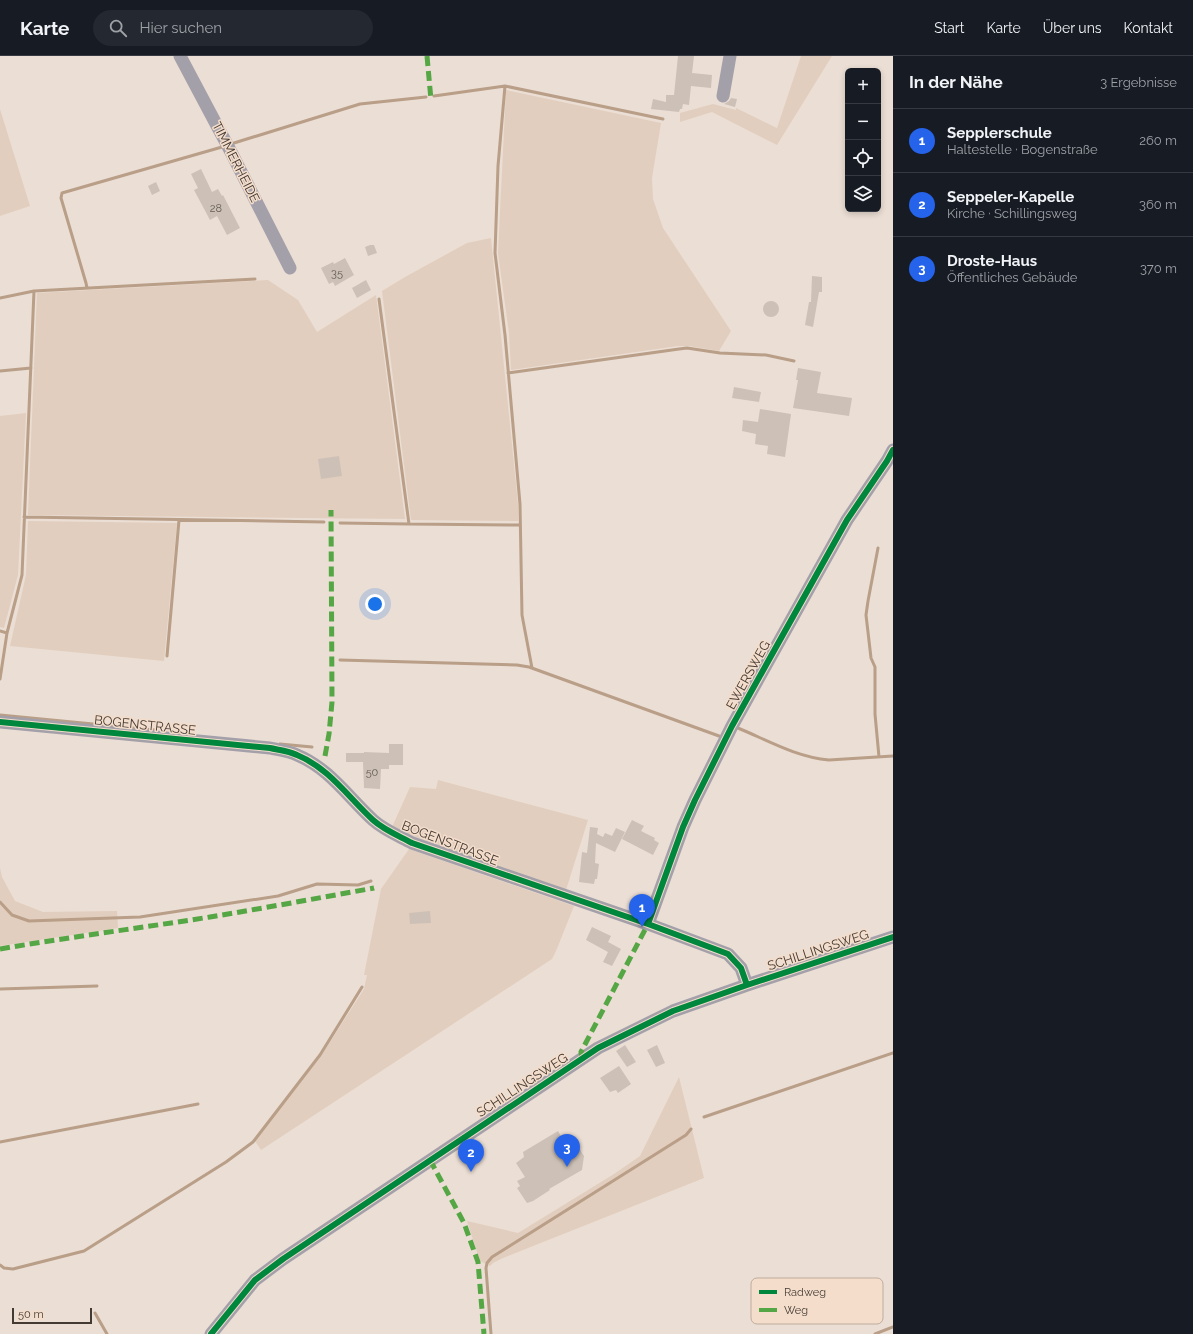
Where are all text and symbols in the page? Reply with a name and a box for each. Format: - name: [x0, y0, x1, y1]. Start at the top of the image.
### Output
- search box: [93, 10, 373, 46]
- text: Karte: [20, 17, 69, 39]
- icon: search: [107, 17, 129, 39]
- text: Hier suchen: [139, 19, 222, 37]
- text: Start: [934, 20, 964, 36]
- text: Karte: [986, 20, 1021, 36]
- text: Über uns: [1043, 20, 1102, 36]
- text: Kontakt: [1124, 20, 1173, 36]
- map controls: [845, 68, 881, 212]
- button: +: [845, 68, 881, 104]
- text: In der Nähe: [909, 72, 1003, 92]
- text: 3 Ergebnisse: [1100, 75, 1177, 90]
- button: −: [845, 104, 881, 140]
- street label: TIMMERHEIDE: [209, 119, 263, 205]
- text: Sepplerschule: [947, 124, 1052, 142]
- text: 1: [919, 133, 925, 148]
- text: 260 m: [1139, 133, 1177, 148]
- button: locate: [845, 140, 881, 176]
- text: Haltestelle · Bogenstraße: [947, 142, 1098, 157]
- button: layers: [845, 176, 881, 212]
- text: Seppeler-Kapelle: [947, 188, 1074, 206]
- text: 2: [918, 197, 926, 212]
- text: 360 m: [1139, 197, 1177, 212]
- house number: 28: [210, 202, 222, 215]
- text: Kirche · Schillingsweg: [947, 206, 1077, 221]
- text: Droste-Haus: [947, 252, 1037, 270]
- text: 3: [918, 261, 926, 276]
- text: 370 m: [1140, 261, 1177, 276]
- house number: 35: [331, 267, 343, 280]
- text: Öffentliches Gebäude: [947, 270, 1077, 285]
- your location: [365, 594, 385, 614]
- street label: EWERSWEG: [723, 638, 773, 712]
- street label: BOGENSTRASSE: [93, 712, 197, 738]
- house number: 50: [366, 766, 379, 779]
- street label: BOGENSTRASSE: [400, 818, 501, 868]
- pin: 1: [629, 894, 655, 927]
- street label: SCHILLINGSWEG: [765, 927, 871, 973]
- street label: SCHILLINGSWEG: [474, 1050, 570, 1120]
- pin: 3: [554, 1134, 580, 1167]
- pin: 2: [458, 1139, 484, 1172]
- legend: [751, 1278, 883, 1324]
- text: Radweg: [784, 1286, 826, 1299]
- text: Weg: [784, 1304, 808, 1317]
- scale bar: [12, 1306, 92, 1325]
- text: 50 m: [18, 1308, 44, 1321]

